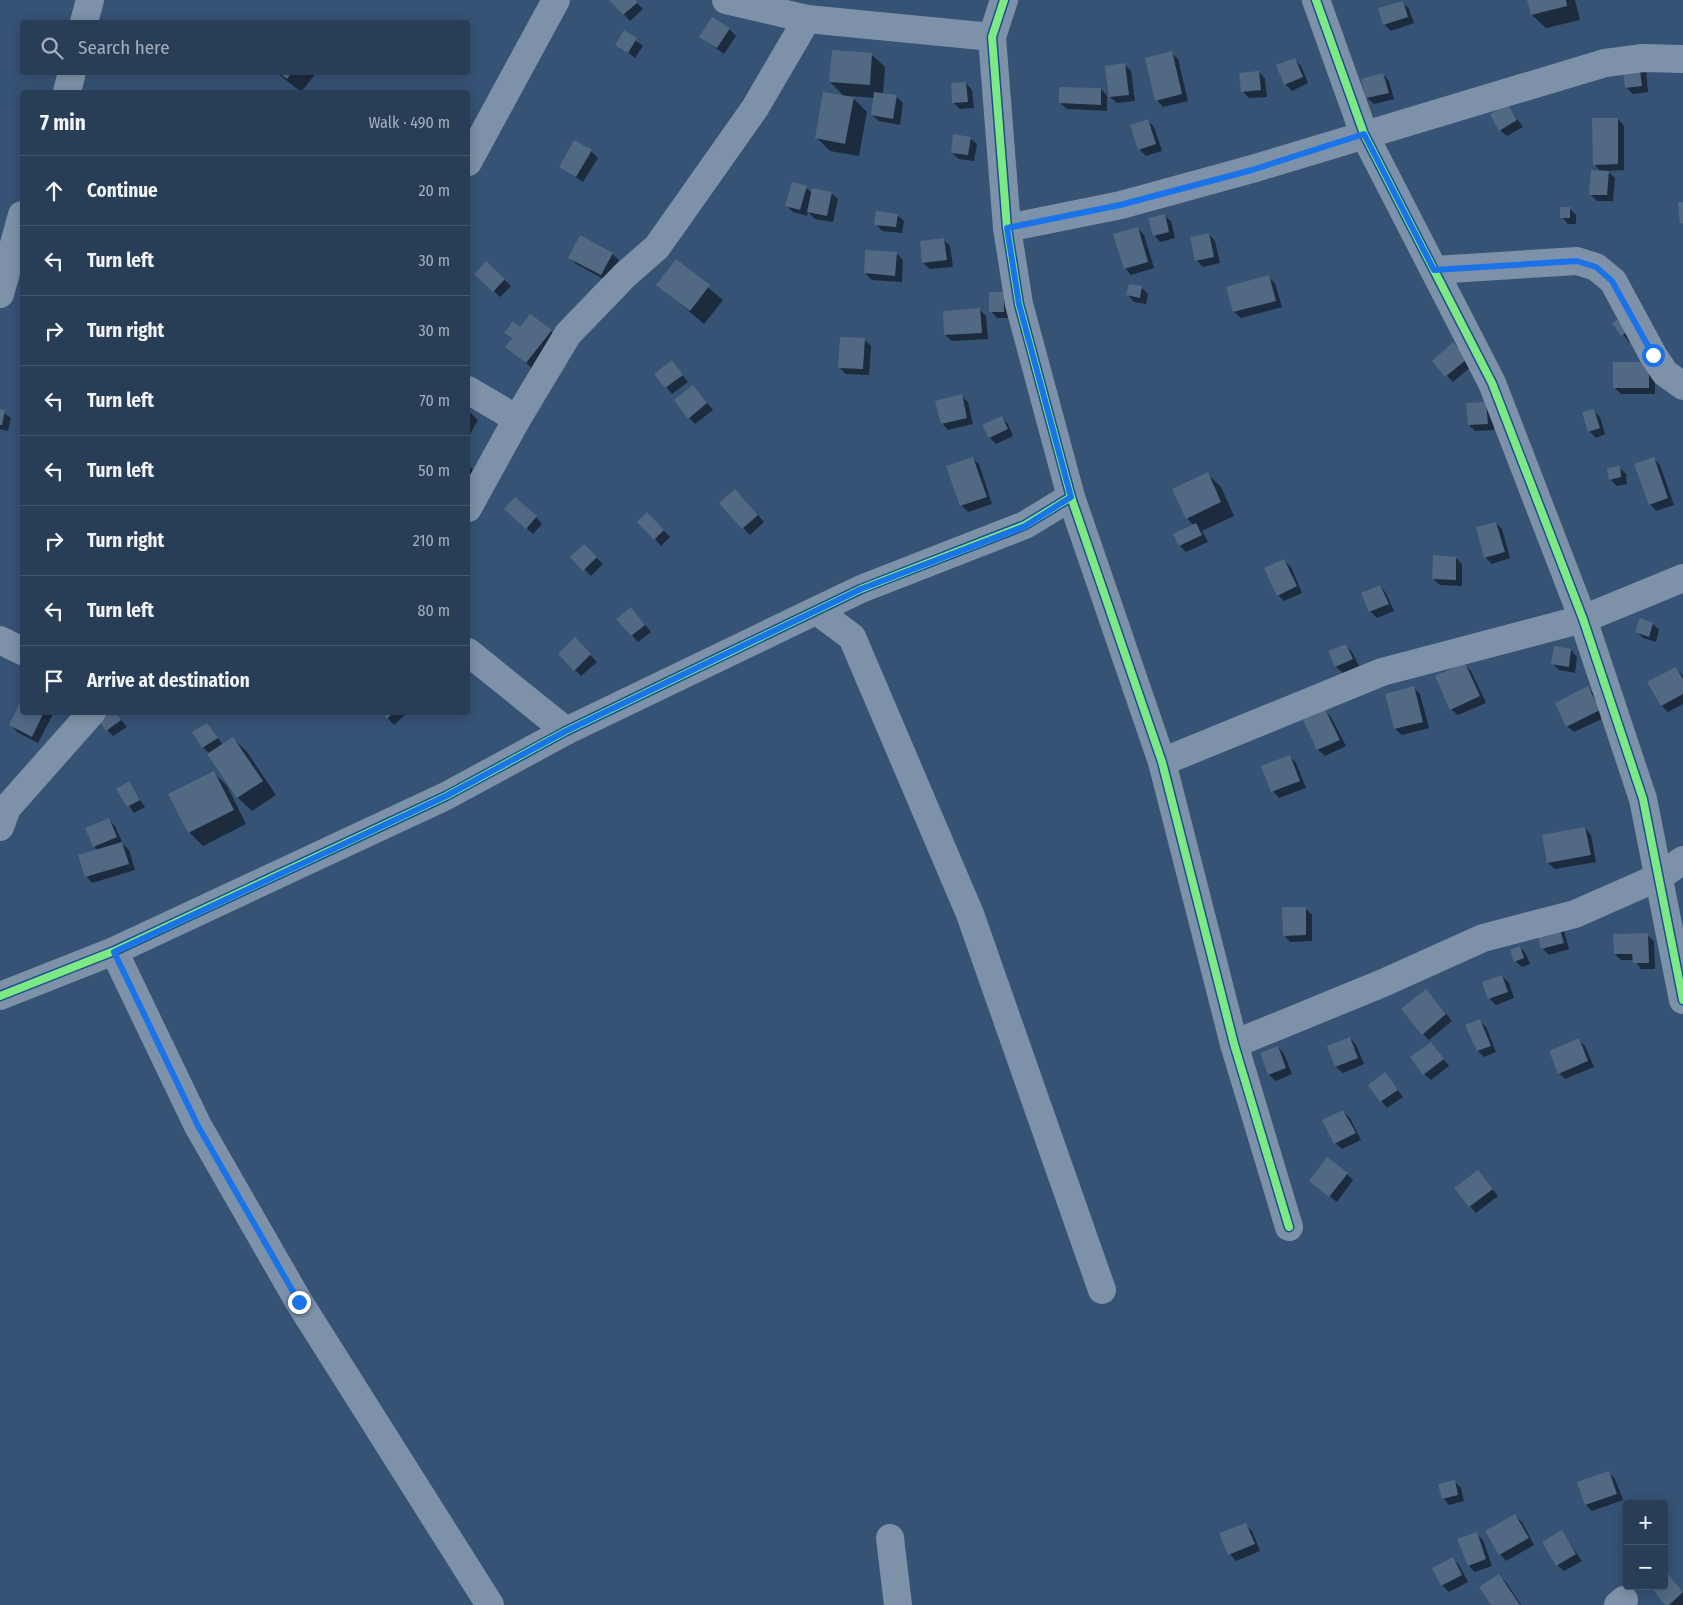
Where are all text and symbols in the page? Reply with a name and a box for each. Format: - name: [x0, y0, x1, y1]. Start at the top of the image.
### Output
- search box: [20, 20, 470, 75]
- icon: search: [38, 34, 66, 62]
- text: Search here: [78, 36, 170, 59]
- text: 7 min: [40, 110, 86, 136]
- text: Walk · 490 m: [369, 113, 450, 132]
- icon: ahead: [40, 177, 68, 205]
- text: Continue: [87, 179, 158, 202]
- text: 20 m: [419, 181, 450, 200]
- icon: left: [40, 247, 68, 275]
- text: Turn left: [87, 249, 154, 272]
- text: 30 m: [418, 251, 450, 270]
- icon: right: [40, 317, 68, 345]
- text: Turn right: [87, 319, 164, 342]
- text: 30 m: [418, 321, 450, 340]
- route start: [1642, 344, 1665, 367]
- icon: left: [40, 387, 68, 415]
- text: Turn left: [87, 389, 154, 412]
- text: 70 m: [419, 391, 450, 410]
- icon: left: [40, 457, 68, 485]
- text: Turn left: [87, 459, 154, 482]
- text: 50 m: [418, 461, 450, 480]
- icon: right: [40, 527, 68, 555]
- text: Turn right: [87, 529, 164, 552]
- text: 210 m: [413, 531, 450, 550]
- icon: left: [40, 597, 68, 625]
- text: Turn left: [87, 599, 154, 622]
- text: 80 m: [418, 601, 450, 620]
- icon: arrive: [40, 667, 68, 695]
- text: Arrive at destination: [87, 669, 250, 692]
- route end: [288, 1291, 311, 1314]
- map controls: [1623, 1500, 1668, 1590]
- button: +: [1623, 1500, 1668, 1545]
- button: −: [1623, 1545, 1668, 1590]

